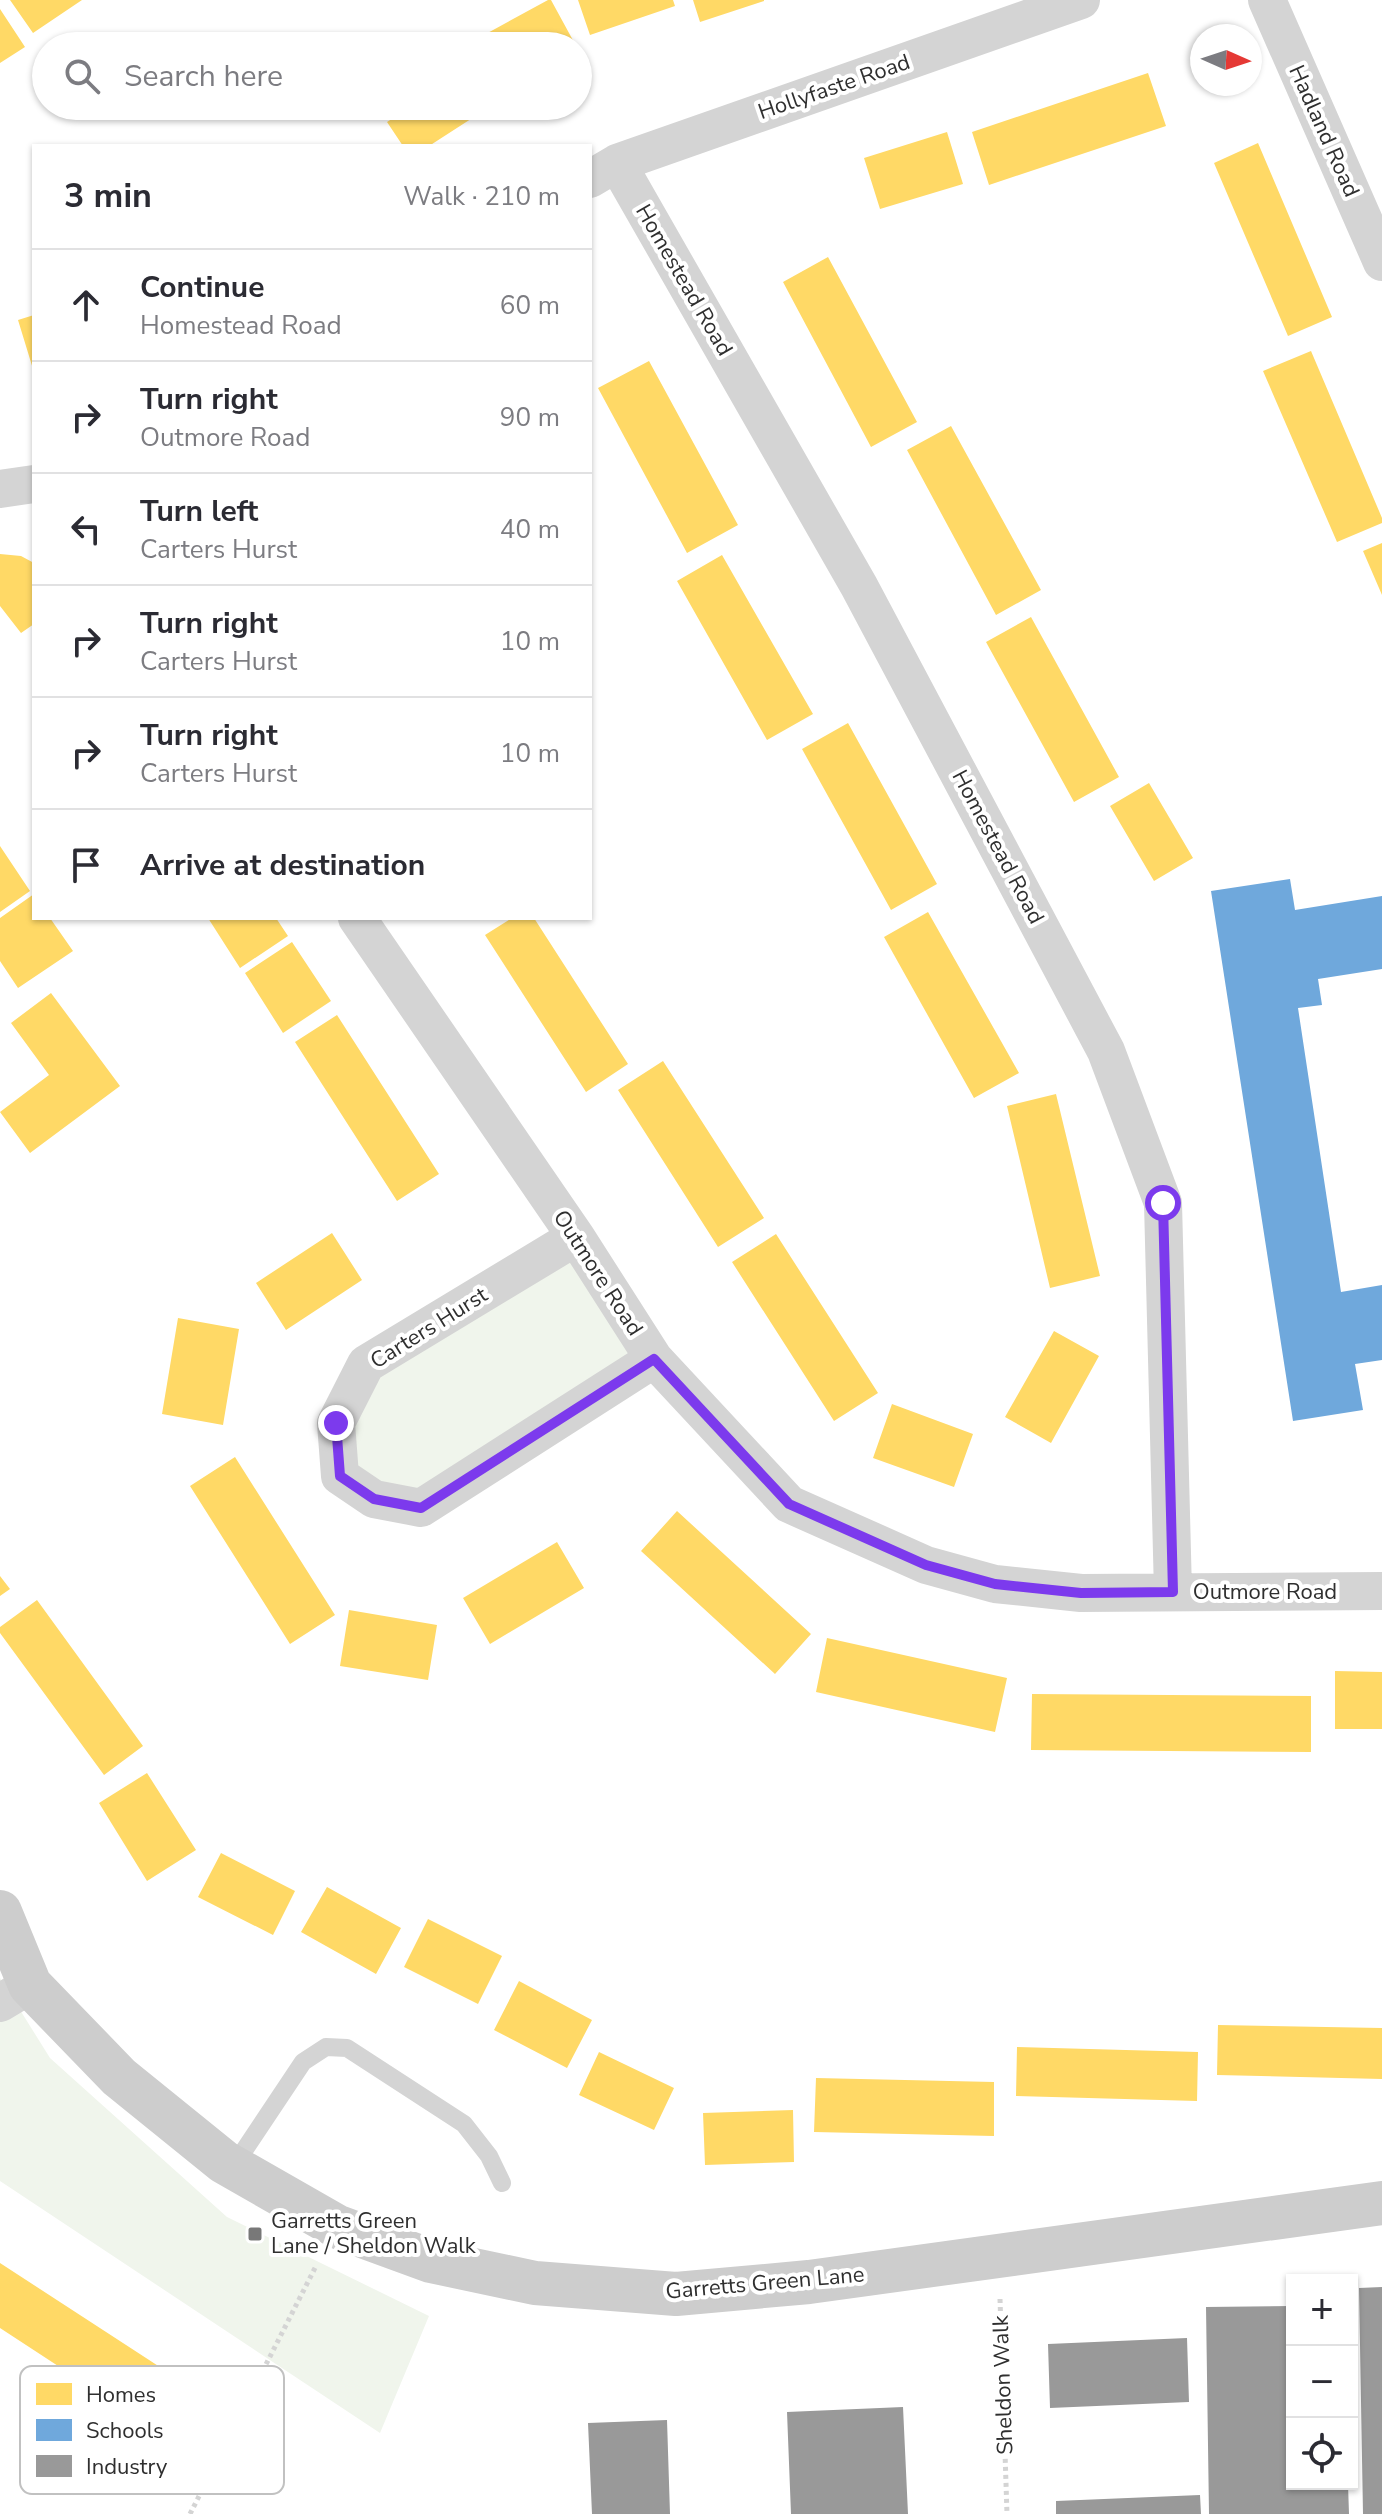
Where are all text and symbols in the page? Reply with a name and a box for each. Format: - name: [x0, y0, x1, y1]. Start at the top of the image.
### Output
- north arrow: [1190, 24, 1262, 96]
- search box: [32, 32, 592, 120]
- street label: Hollyfaste Road: [754, 47, 914, 127]
- icon: search: [60, 54, 104, 98]
- text: Search here: [124, 56, 283, 97]
- street label: Hadland Road: [1282, 60, 1366, 202]
- text: 3 min: [64, 173, 152, 219]
- text: Walk · 210 m: [403, 179, 560, 214]
- street label: Homestead Road: [628, 199, 740, 361]
- text: Continue: [140, 267, 265, 308]
- icon: ahead: [64, 283, 108, 327]
- text: 60 m: [500, 288, 560, 323]
- text: Homestead Road: [140, 308, 342, 343]
- text: Turn right: [140, 379, 278, 420]
- icon: right: [64, 395, 108, 439]
- text: 90 m: [500, 400, 560, 435]
- text: Outmore Road: [140, 420, 311, 455]
- text: Turn left: [140, 491, 258, 532]
- icon: left: [64, 507, 108, 551]
- text: 40 m: [500, 512, 560, 547]
- text: Carters Hurst: [140, 532, 297, 567]
- text: Turn right: [140, 603, 278, 644]
- icon: right: [64, 619, 108, 663]
- text: 10 m: [500, 624, 560, 659]
- text: Carters Hurst: [140, 644, 297, 679]
- text: Turn right: [140, 715, 278, 756]
- icon: right: [64, 731, 108, 775]
- text: 10 m: [500, 736, 560, 771]
- text: Carters Hurst: [140, 756, 297, 791]
- street label: Homestead Road: [945, 765, 1051, 929]
- icon: arrive: [64, 843, 108, 887]
- text: Arrive at destination: [140, 845, 425, 886]
- route start: [1145, 1185, 1181, 1221]
- street label: Outmore Road: [546, 1204, 650, 1342]
- street label: Carters Hurst: [365, 1280, 494, 1376]
- route end: [318, 1405, 354, 1441]
- street label: Outmore Road: [1193, 1577, 1337, 1607]
- place label: Garretts Green Lane / Sheldon Walk: [271, 2206, 477, 2261]
- marker: Garretts Green Lane / Sheldon Walk: [246, 2225, 264, 2243]
- street label: Garretts Green Lane: [664, 2259, 866, 2307]
- map controls: [1286, 2274, 1358, 2490]
- button: +: [1286, 2274, 1358, 2346]
- street label: Sheldon Walk: [986, 2314, 1020, 2455]
- button: −: [1286, 2346, 1358, 2418]
- legend: [20, 2366, 284, 2494]
- text: Homes: [86, 2380, 156, 2410]
- text: Schools: [86, 2416, 164, 2446]
- button: locate: [1286, 2418, 1358, 2490]
- text: Industry: [86, 2452, 168, 2482]

